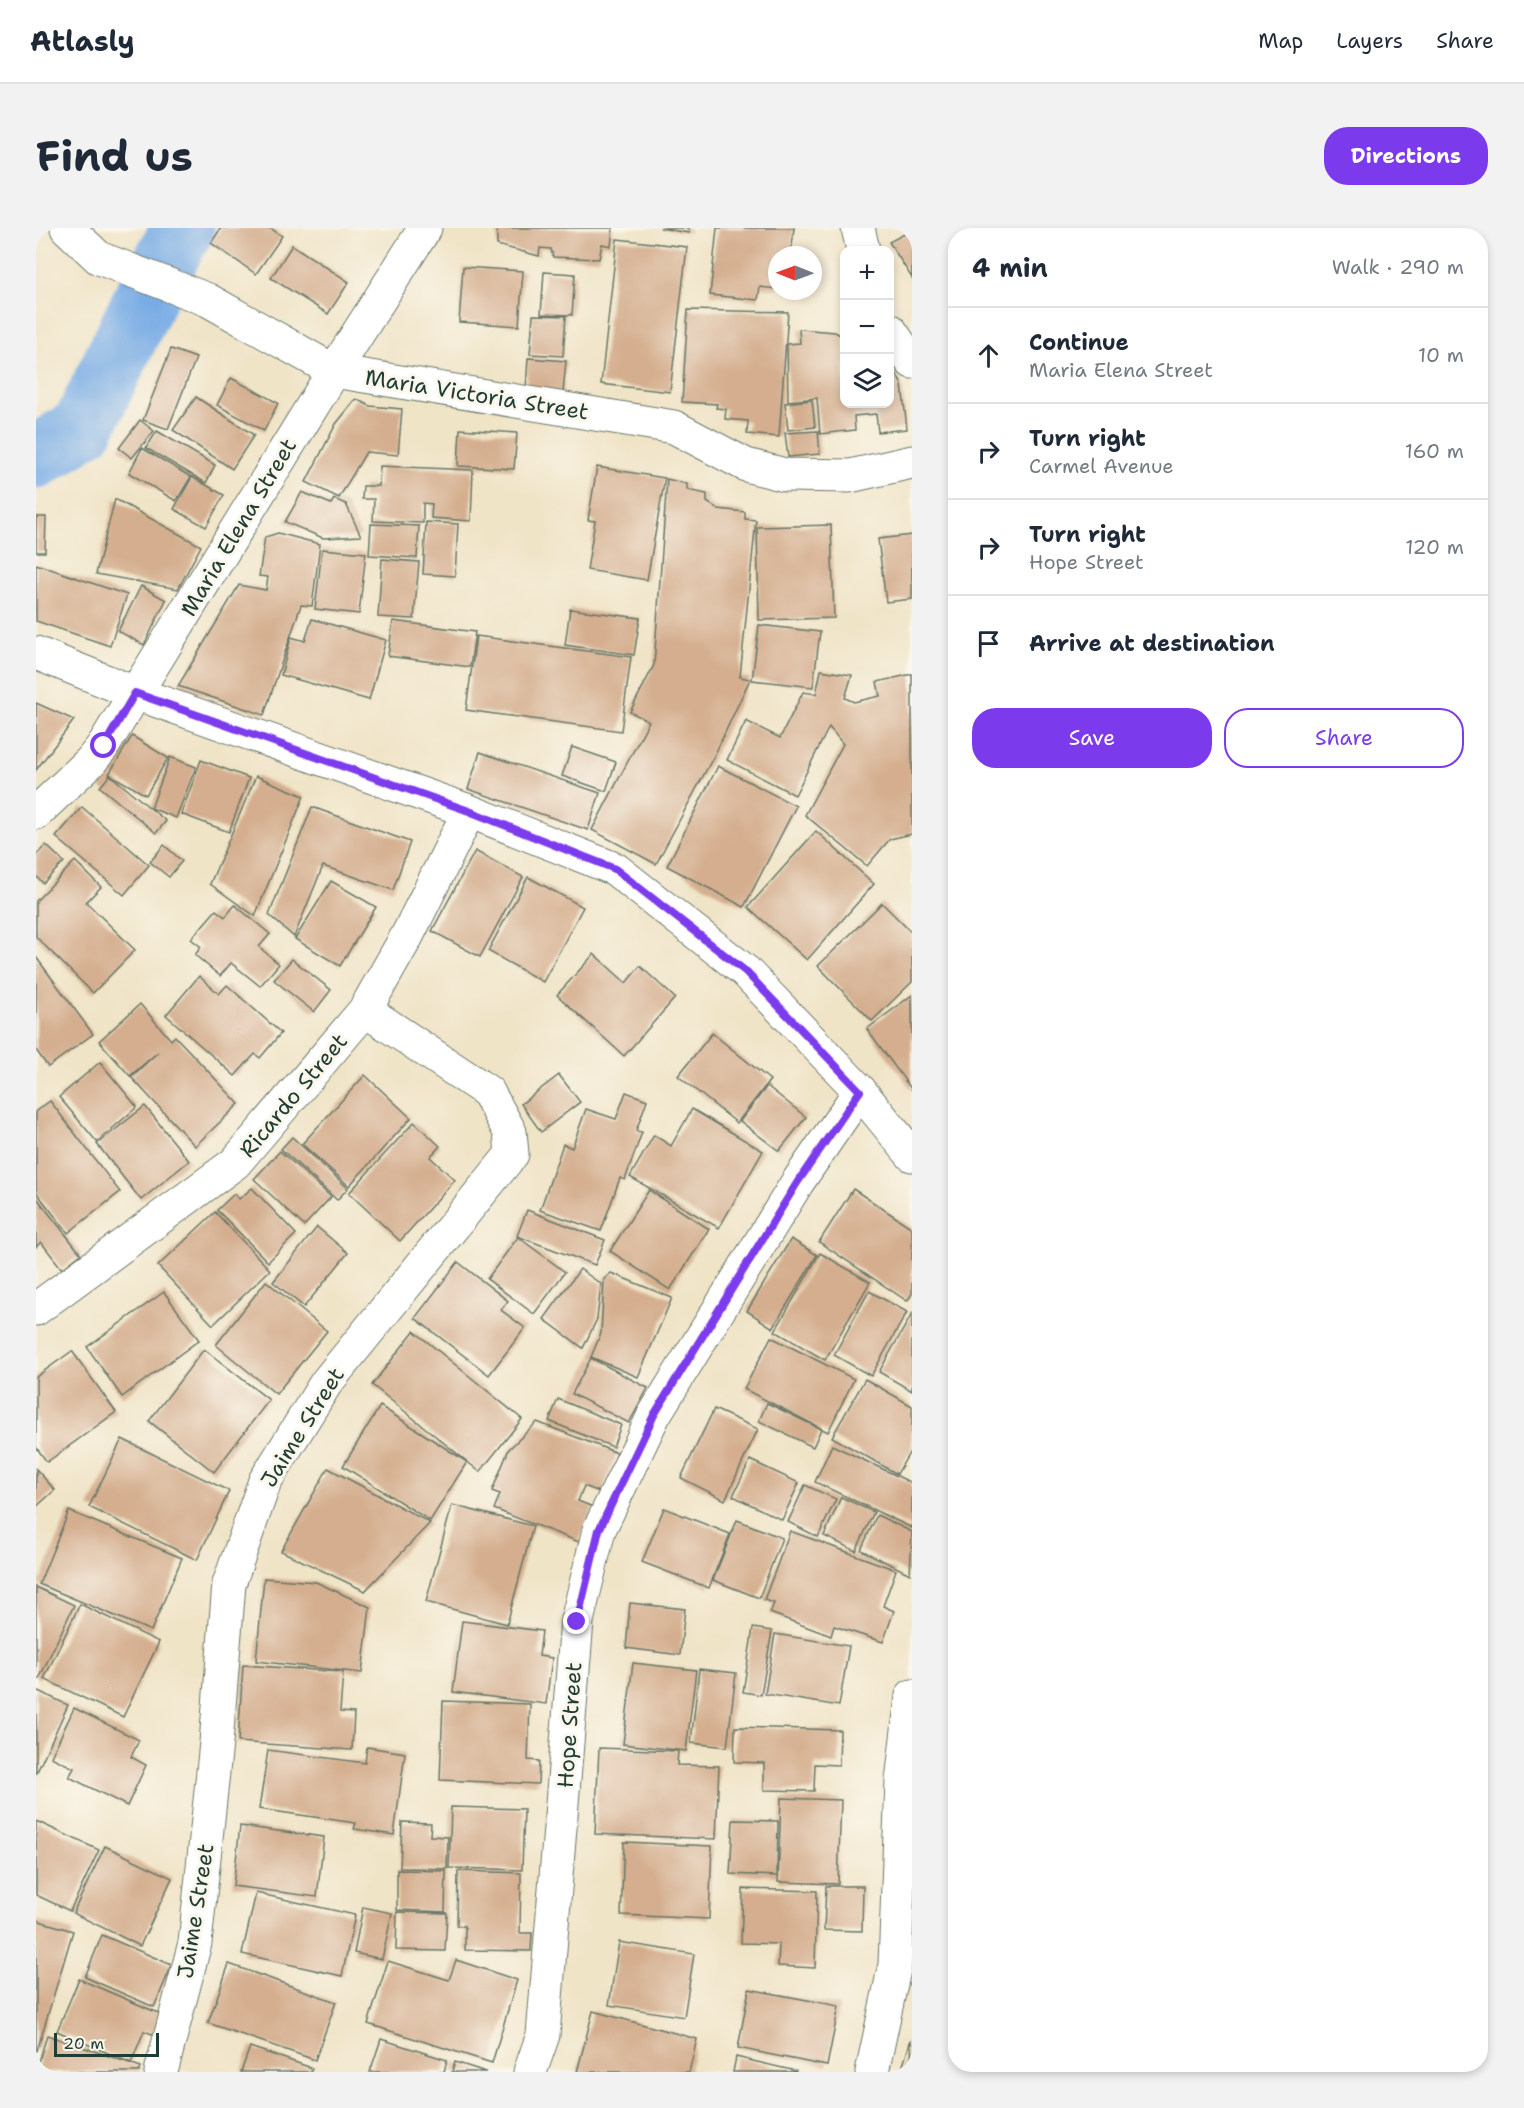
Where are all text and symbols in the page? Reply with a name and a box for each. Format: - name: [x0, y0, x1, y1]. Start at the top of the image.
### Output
- text: Atlasly: [30, 22, 135, 60]
- text: Map: [1258, 27, 1303, 55]
- text: Layers: [1336, 27, 1403, 55]
- text: Share: [1436, 27, 1494, 55]
- button: Directions: [1324, 127, 1488, 185]
- text: Find us: [36, 128, 193, 184]
- north arrow: [768, 246, 822, 300]
- map controls: [840, 246, 894, 408]
- button: +: [840, 246, 894, 300]
- text: 4 min: [972, 250, 1048, 285]
- text: Walk · 290 m: [1332, 254, 1464, 280]
- button: −: [840, 300, 894, 354]
- text: Continue: [1029, 328, 1129, 357]
- icon: ahead: [972, 339, 1005, 372]
- text: 10 m: [1418, 342, 1464, 368]
- button: layers: [840, 354, 894, 408]
- text: Maria Elena Street: [1029, 357, 1213, 383]
- street label: Maria Victoria Street: [363, 363, 591, 426]
- text: Turn right: [1029, 424, 1146, 453]
- street label: Maria Elena Street: [174, 433, 303, 622]
- icon: right: [972, 435, 1005, 468]
- text: 160 m: [1405, 438, 1464, 464]
- text: Carmel Avenue: [1029, 453, 1174, 479]
- text: Turn right: [1029, 520, 1146, 549]
- icon: right: [972, 531, 1005, 564]
- text: 120 m: [1405, 534, 1464, 560]
- text: Hope Street: [1029, 549, 1144, 575]
- icon: arrive: [972, 627, 1005, 660]
- text: Arrive at destination: [1029, 629, 1275, 658]
- button: Save: [972, 708, 1212, 768]
- button: Share: [1224, 708, 1464, 768]
- route start: [90, 732, 116, 758]
- street label: Ricardo Street: [233, 1027, 354, 1164]
- street label: Jaime Street: [254, 1362, 351, 1493]
- route end: [563, 1608, 589, 1634]
- street label: Hope Street: [551, 1661, 588, 1789]
- street label: Jaime Street: [171, 1842, 220, 1981]
- scale bar: [54, 2030, 159, 2058]
- text: 20 m: [63, 2033, 104, 2054]

